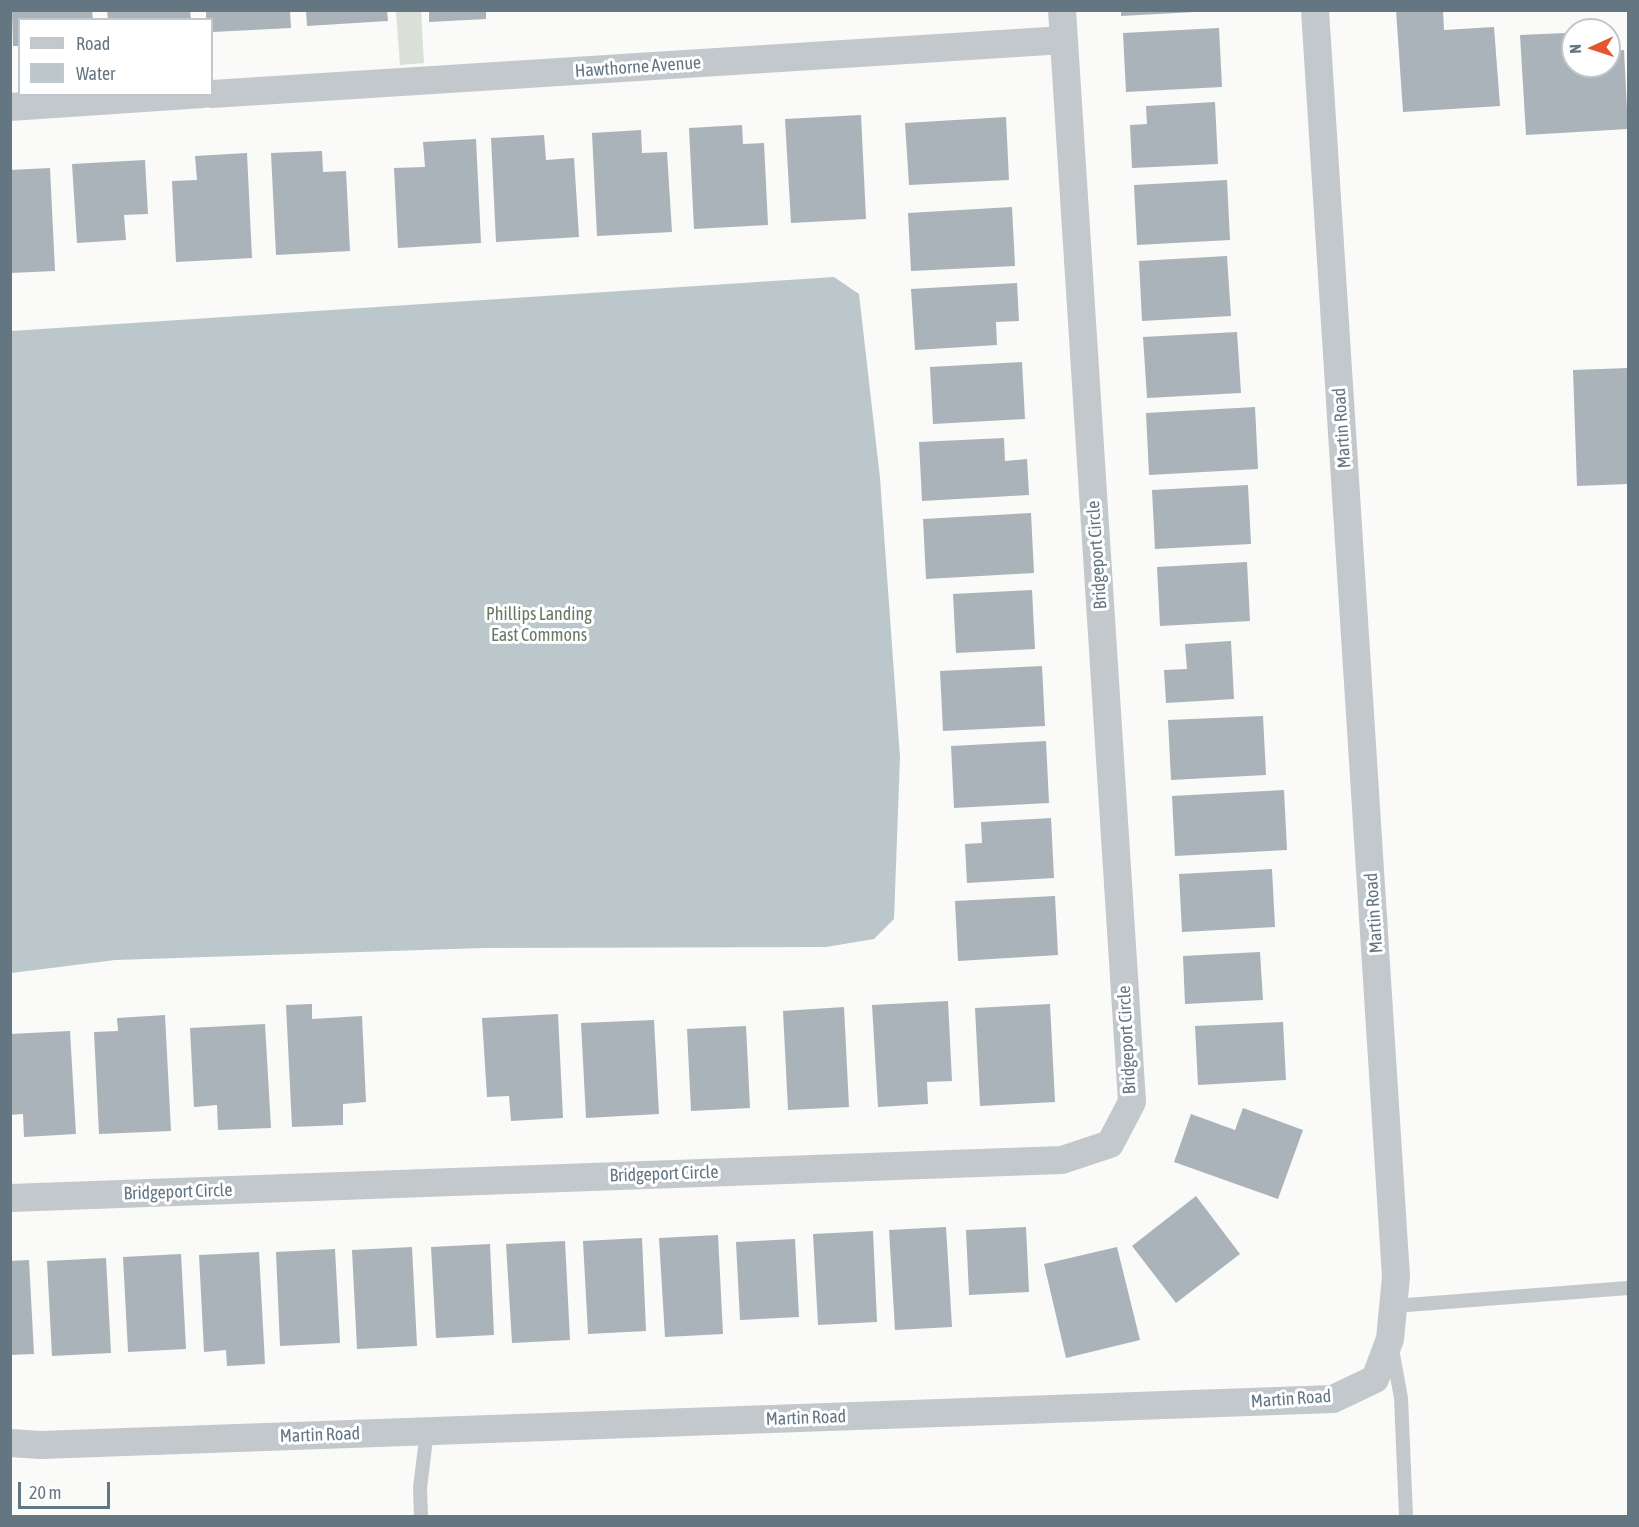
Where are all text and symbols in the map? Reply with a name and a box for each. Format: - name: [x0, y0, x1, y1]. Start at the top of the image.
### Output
- legend: [18, 18, 213, 96]
- north arrow: [1561, 18, 1621, 78]
- text: Road: [76, 33, 110, 54]
- text: N: [1566, 44, 1584, 54]
- street label: Hawthorne Avenue: [574, 52, 702, 82]
- text: Water: [76, 63, 115, 84]
- street label: Martin Road: [1328, 387, 1356, 469]
- street label: Bridgeport Circle: [1082, 500, 1112, 610]
- park label: Phillips Landing East Commons: [486, 603, 592, 646]
- street label: Martin Road: [1360, 872, 1388, 954]
- street label: Bridgeport Circle: [1113, 985, 1141, 1095]
- street label: Bridgeport Circle: [609, 1161, 719, 1187]
- street label: Bridgeport Circle: [123, 1179, 233, 1205]
- street label: Martin Road: [1250, 1385, 1332, 1413]
- street label: Martin Road: [765, 1406, 847, 1430]
- street label: Martin Road: [279, 1423, 361, 1447]
- scale bar: [21, 1470, 112, 1508]
- text: 20 m: [29, 1482, 61, 1503]

